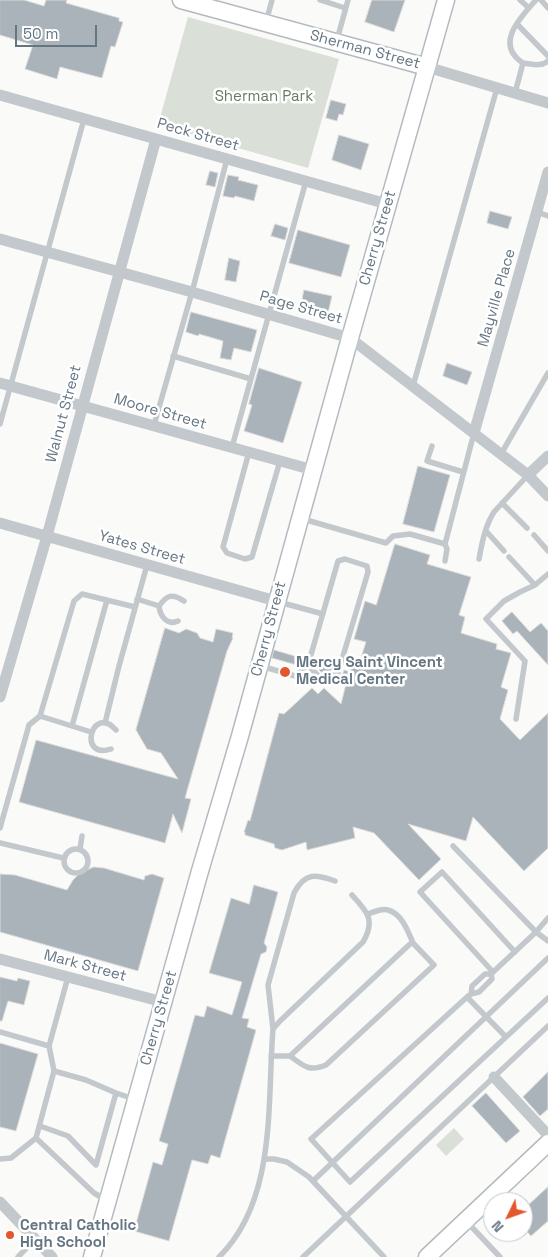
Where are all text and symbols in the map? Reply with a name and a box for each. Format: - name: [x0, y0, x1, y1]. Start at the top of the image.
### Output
- scale bar: [18, 15, 100, 47]
- text: 50 m: [23, 24, 58, 43]
- street label: Sherman Street: [308, 27, 422, 73]
- park label: Sherman Park: [215, 88, 313, 106]
- street label: Peck Street: [155, 115, 241, 155]
- street label: Cherry Street: [356, 188, 400, 288]
- street label: Mayville Place: [474, 247, 520, 349]
- street label: Page Street: [257, 288, 345, 328]
- street label: Walnut Street: [42, 363, 86, 465]
- street label: Moore Street: [112, 390, 208, 434]
- street label: Yates Street: [97, 527, 187, 569]
- street label: Cherry Street: [248, 579, 290, 679]
- place label: Mercy Saint Vincent Medical Center: [296, 654, 443, 689]
- marker: Mercy Saint Vincent Medical Center: [278, 665, 292, 679]
- street label: Mark Street: [42, 946, 128, 986]
- street label: Cherry Street: [137, 968, 181, 1068]
- north arrow: [483, 1192, 533, 1242]
- place label: Central Catholic High School: [20, 1217, 136, 1252]
- text: N: [488, 1217, 507, 1236]
- marker: Central Catholic High School: [4, 1229, 16, 1241]

